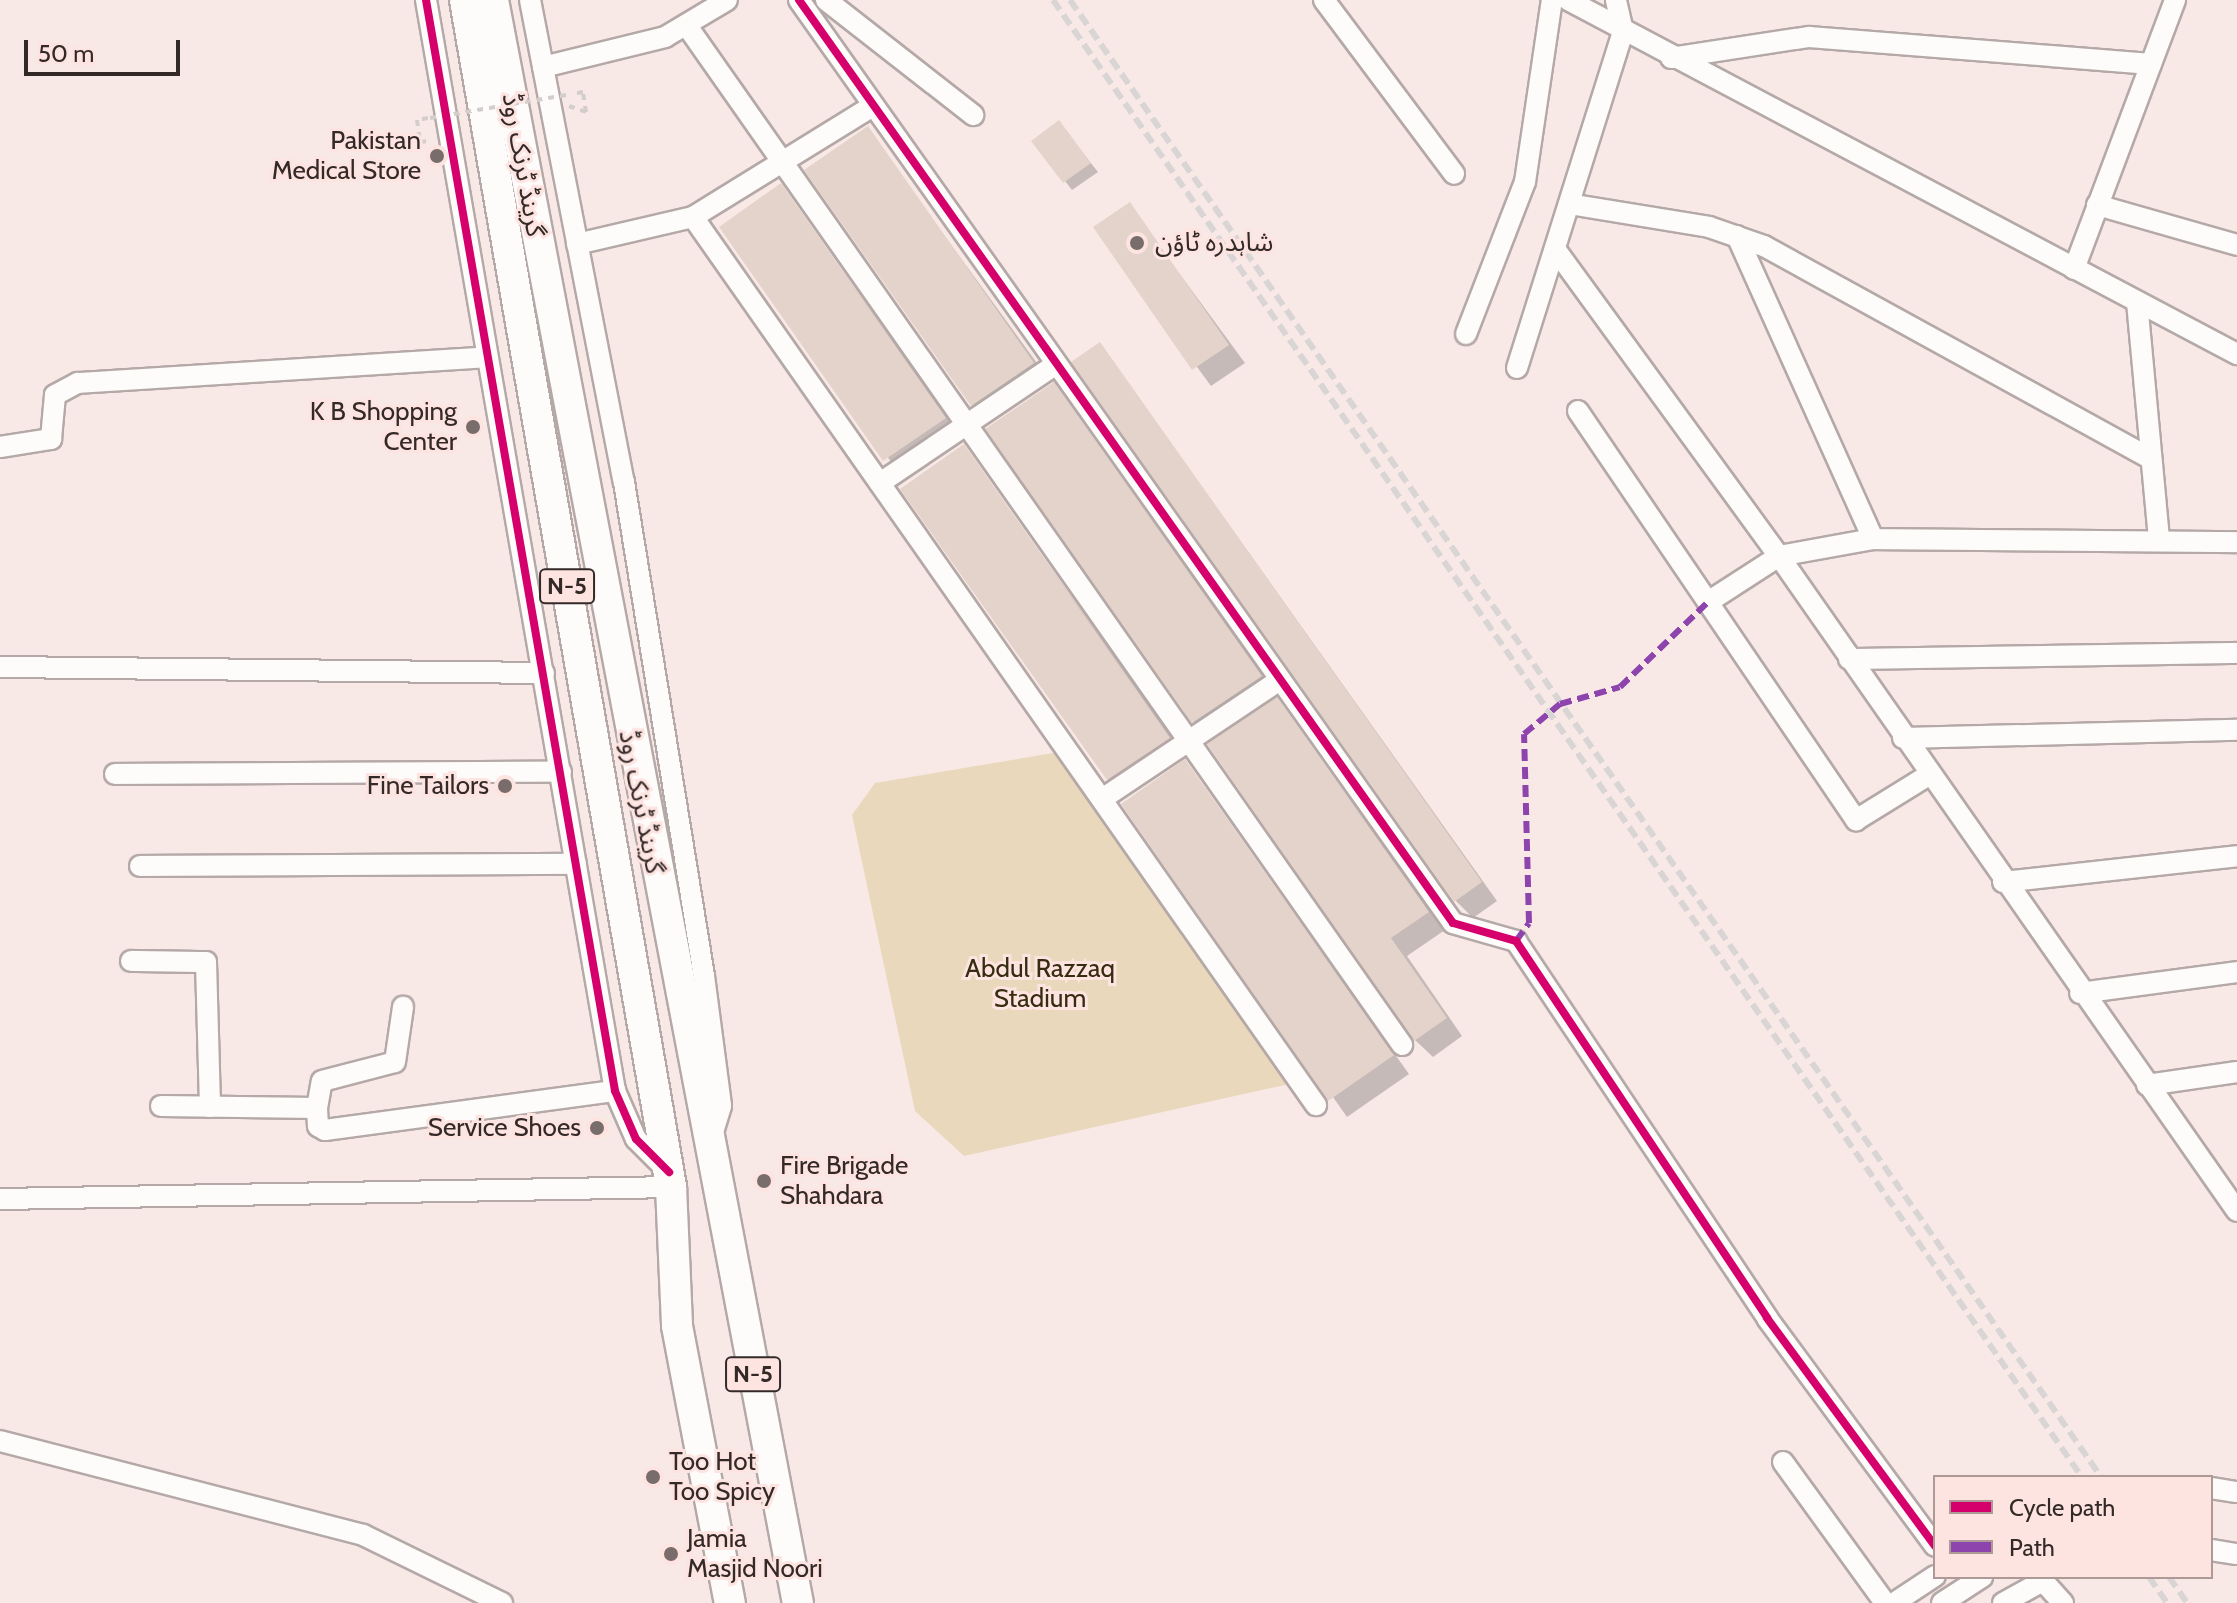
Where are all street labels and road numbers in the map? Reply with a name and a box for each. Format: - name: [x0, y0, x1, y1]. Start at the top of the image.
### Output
- street label: گرینڈ ٹرنک روڈ: [495, 91, 551, 239]
- road number: N-5: [539, 566, 595, 606]
- street label: گرینڈ ٹرنک روڈ: [612, 728, 670, 876]
- road number: N-5: [725, 1354, 781, 1394]

